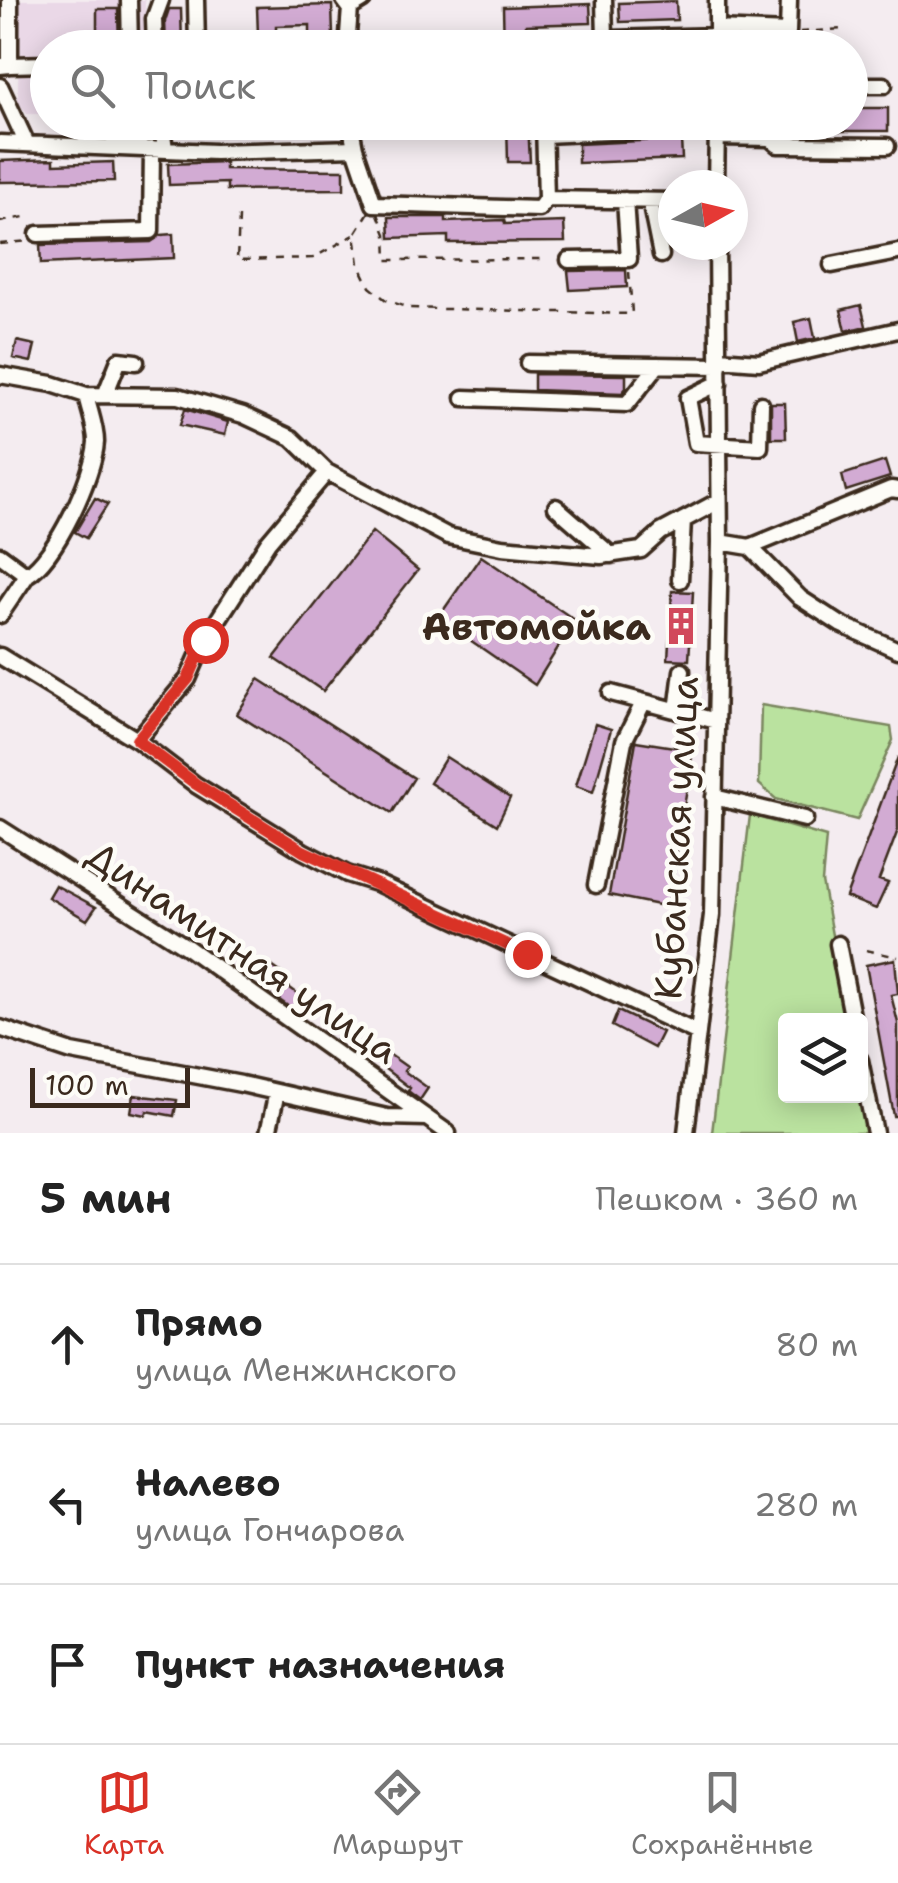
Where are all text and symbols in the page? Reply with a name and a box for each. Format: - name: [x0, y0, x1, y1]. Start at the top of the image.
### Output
- search box: [30, 30, 868, 140]
- icon: search: [65, 58, 120, 113]
- text: Поиск: [145, 60, 256, 111]
- north arrow: [658, 170, 748, 260]
- place label: Автомойка: [422, 601, 651, 652]
- building icon: Автомойка: [660, 605, 702, 647]
- route start: [183, 618, 229, 664]
- street label: Кубанская улица: [642, 675, 710, 1001]
- street label: Динамитная улица: [77, 829, 409, 1075]
- route end: [505, 932, 551, 978]
- map controls: [778, 1013, 868, 1103]
- button: layers: [778, 1013, 868, 1103]
- scale bar: [30, 1063, 190, 1108]
- text: 100 m: [45, 1066, 129, 1104]
- text: 5 мин: [40, 1170, 172, 1226]
- text: Пешком · 360 m: [595, 1177, 858, 1220]
- text: Прямо: [135, 1297, 263, 1348]
- icon: ahead: [40, 1317, 95, 1372]
- text: 80 m: [775, 1323, 858, 1366]
- text: улица Менжинского: [135, 1348, 457, 1391]
- text: Налево: [135, 1457, 281, 1508]
- icon: left: [40, 1477, 95, 1532]
- text: 280 m: [754, 1483, 858, 1526]
- text: улица Гончарова: [135, 1508, 404, 1551]
- icon: arrive: [40, 1637, 95, 1692]
- text: Пункт назначения: [135, 1639, 505, 1690]
- tab: Карта: [84, 1765, 164, 1863]
- tab: Маршрут: [332, 1765, 463, 1863]
- tab: Сохранённые: [631, 1765, 814, 1863]

